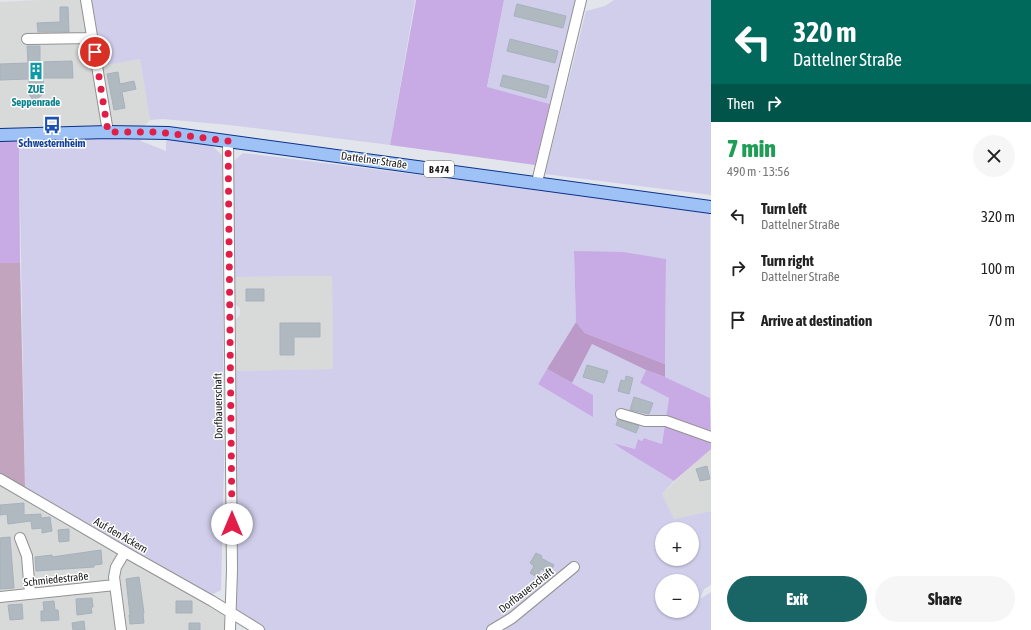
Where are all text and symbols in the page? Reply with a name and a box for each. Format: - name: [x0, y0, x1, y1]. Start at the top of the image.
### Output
- icon: left: [727, 16, 779, 68]
- text: 320 m: [793, 16, 856, 48]
- pin: [78, 35, 112, 69]
- icon: arrive: [84, 41, 106, 63]
- text: Dattelner Straße: [793, 49, 902, 70]
- building icon: ZUE Seppenrade: [26, 61, 46, 81]
- place label: ZUE Seppenrade: [12, 83, 60, 108]
- icon: right: [763, 92, 785, 114]
- text: Then: [727, 95, 755, 112]
- bus stop icon: Schwesternheim: [42, 115, 62, 135]
- text: 7 min: [727, 135, 776, 162]
- button: close: [973, 135, 1015, 177]
- place label: Schwesternheim: [19, 137, 85, 149]
- street label: Dattelner Straße: [340, 149, 408, 171]
- road number: B 474: [424, 161, 454, 177]
- text: 490 m · 13:56: [727, 164, 790, 179]
- text: Turn left: [761, 200, 807, 217]
- icon: left: [727, 205, 749, 227]
- text: 320 m: [981, 208, 1015, 225]
- text: Dattelner Straße: [761, 217, 840, 232]
- text: Turn right: [761, 252, 814, 269]
- icon: right: [727, 257, 749, 279]
- text: 100 m: [981, 260, 1015, 277]
- text: Dattelner Straße: [761, 269, 840, 284]
- icon: arrive: [727, 309, 749, 331]
- text: Arrive at destination: [761, 312, 872, 329]
- text: 70 m: [988, 312, 1015, 329]
- street label: Dorfbauerschaft: [211, 373, 225, 439]
- position arrow: [211, 503, 253, 545]
- street label: Auf den Äckern: [92, 515, 150, 555]
- map controls: [655, 522, 699, 618]
- button: +: [655, 522, 699, 566]
- street label: Dorfbauerschaft: [496, 565, 556, 615]
- street label: Schmiedestraße: [23, 570, 89, 588]
- button: −: [655, 574, 699, 618]
- button: Exit: [727, 576, 867, 622]
- button: Share: [875, 576, 1015, 622]

